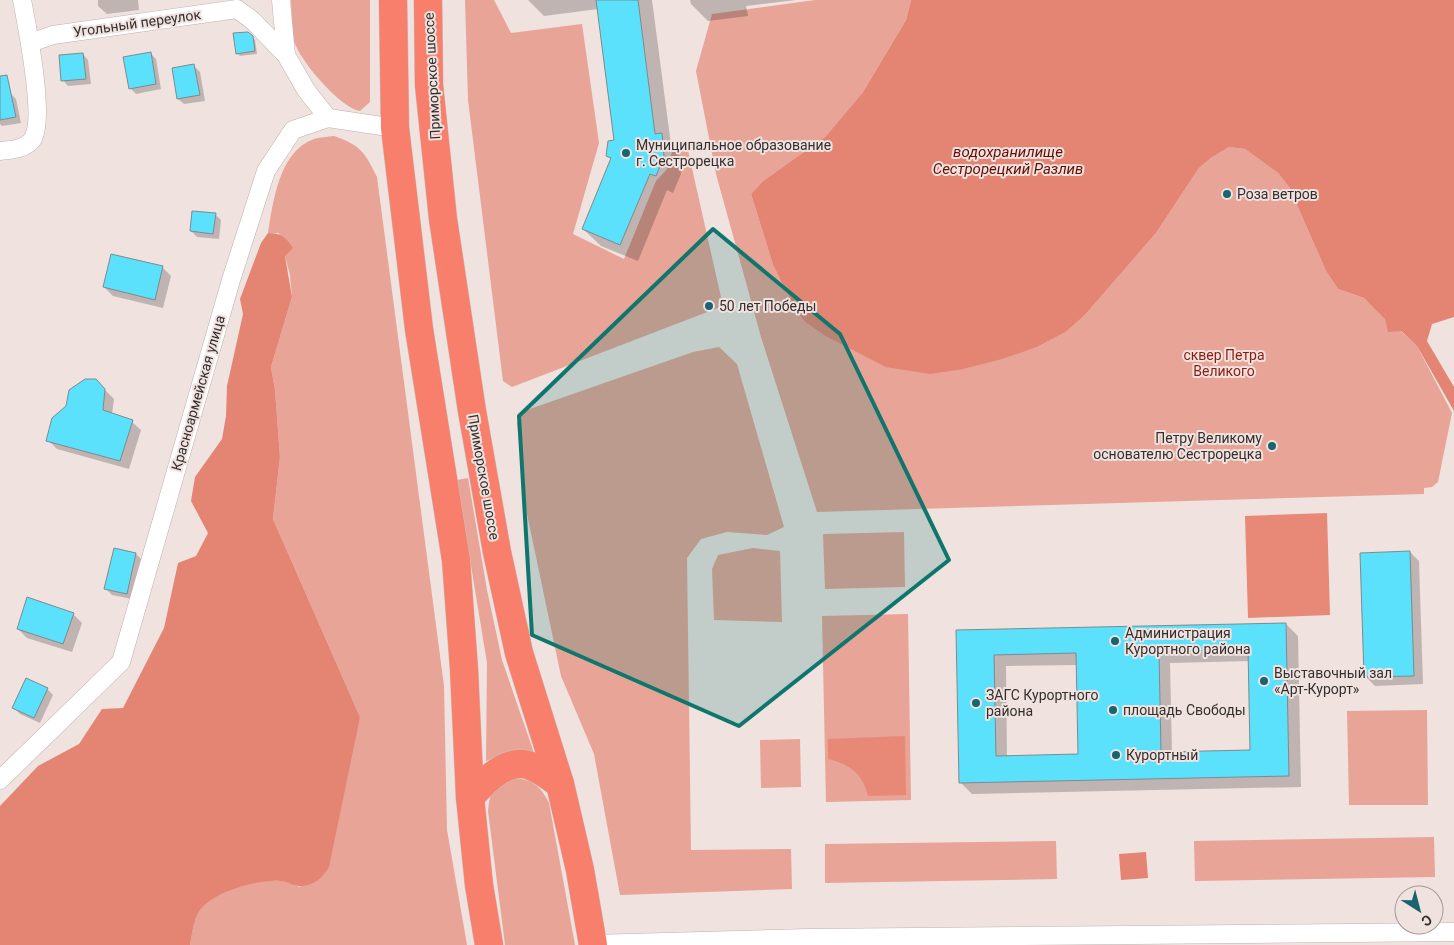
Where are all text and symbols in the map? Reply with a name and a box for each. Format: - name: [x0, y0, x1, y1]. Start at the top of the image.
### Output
- street label: Угольный переулок: [72, 6, 202, 40]
- street label: Приморское шоссе: [421, 12, 443, 140]
- place label: Муниципальное образование г. Сестрорецка: [636, 137, 831, 169]
- water label: водохранилище Сестрорецкий Разлив: [933, 143, 1083, 178]
- marker: Муниципальное образование г. Сестрорецка: [620, 147, 632, 159]
- place label: Роза ветров: [1237, 186, 1318, 202]
- marker: Роза ветров: [1221, 188, 1233, 200]
- place label: 50 лет Победы: [719, 298, 816, 314]
- marker: 50 лет Победы: [703, 300, 715, 312]
- street label: Красноармейская улица: [168, 313, 228, 473]
- park label: сквер Петра Великого: [1183, 347, 1265, 379]
- street label: Приморское шоссе: [465, 413, 503, 541]
- place label: Петру Великому основателю Сестрорецка: [1093, 430, 1262, 462]
- marker: Петру Великому основателю Сестрорецка: [1266, 440, 1278, 452]
- place label: Администрация Курортного района: [1125, 625, 1251, 657]
- marker: Администрация Курортного района: [1109, 635, 1121, 647]
- place label: Выставочный зал «Арт-Курорт»: [1274, 665, 1392, 697]
- marker: Выставочный зал «Арт-Курорт»: [1258, 675, 1270, 687]
- place label: ЗАГС Курортного района: [986, 687, 1098, 719]
- marker: ЗАГС Курортного района: [970, 697, 982, 709]
- place label: площадь Свободы: [1123, 702, 1246, 718]
- marker: площадь Свободы: [1107, 704, 1119, 716]
- place label: Курортный: [1126, 747, 1198, 763]
- marker: Курортный: [1110, 749, 1122, 761]
- north arrow: [1394, 885, 1444, 935]
- text: С: [1418, 911, 1435, 930]

